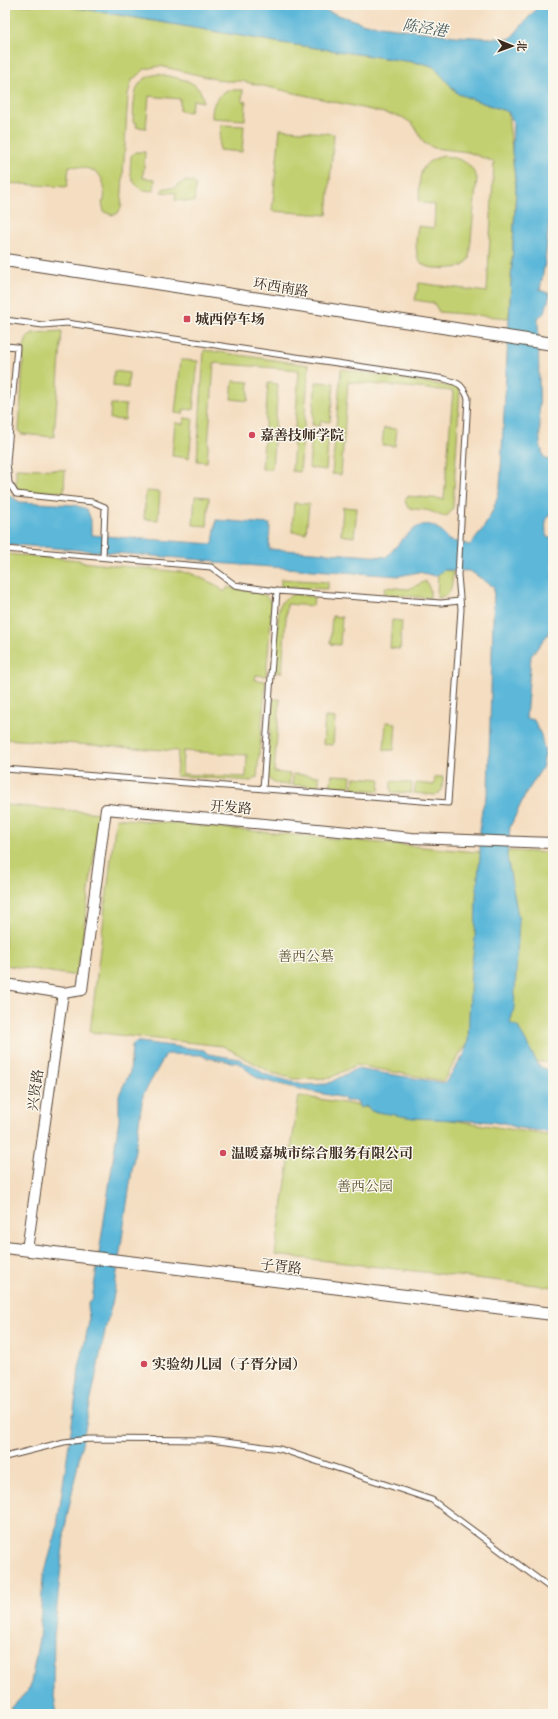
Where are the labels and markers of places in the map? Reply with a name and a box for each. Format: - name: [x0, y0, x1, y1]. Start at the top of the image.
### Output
- place label: 城西停车场: [195, 311, 265, 328]
- marker: 城西停车场: [182, 314, 192, 324]
- place label: 嘉善技师学院: [260, 427, 344, 444]
- marker: 嘉善技师学院: [247, 430, 257, 440]
- place label: 温暖嘉城市综合服务有限公司: [231, 1145, 413, 1162]
- marker: 温暖嘉城市综合服务有限公司: [218, 1148, 228, 1158]
- place label: 实验幼儿园（子胥分园）: [152, 1356, 306, 1373]
- marker: 实验幼儿园（子胥分园）: [139, 1359, 149, 1369]

